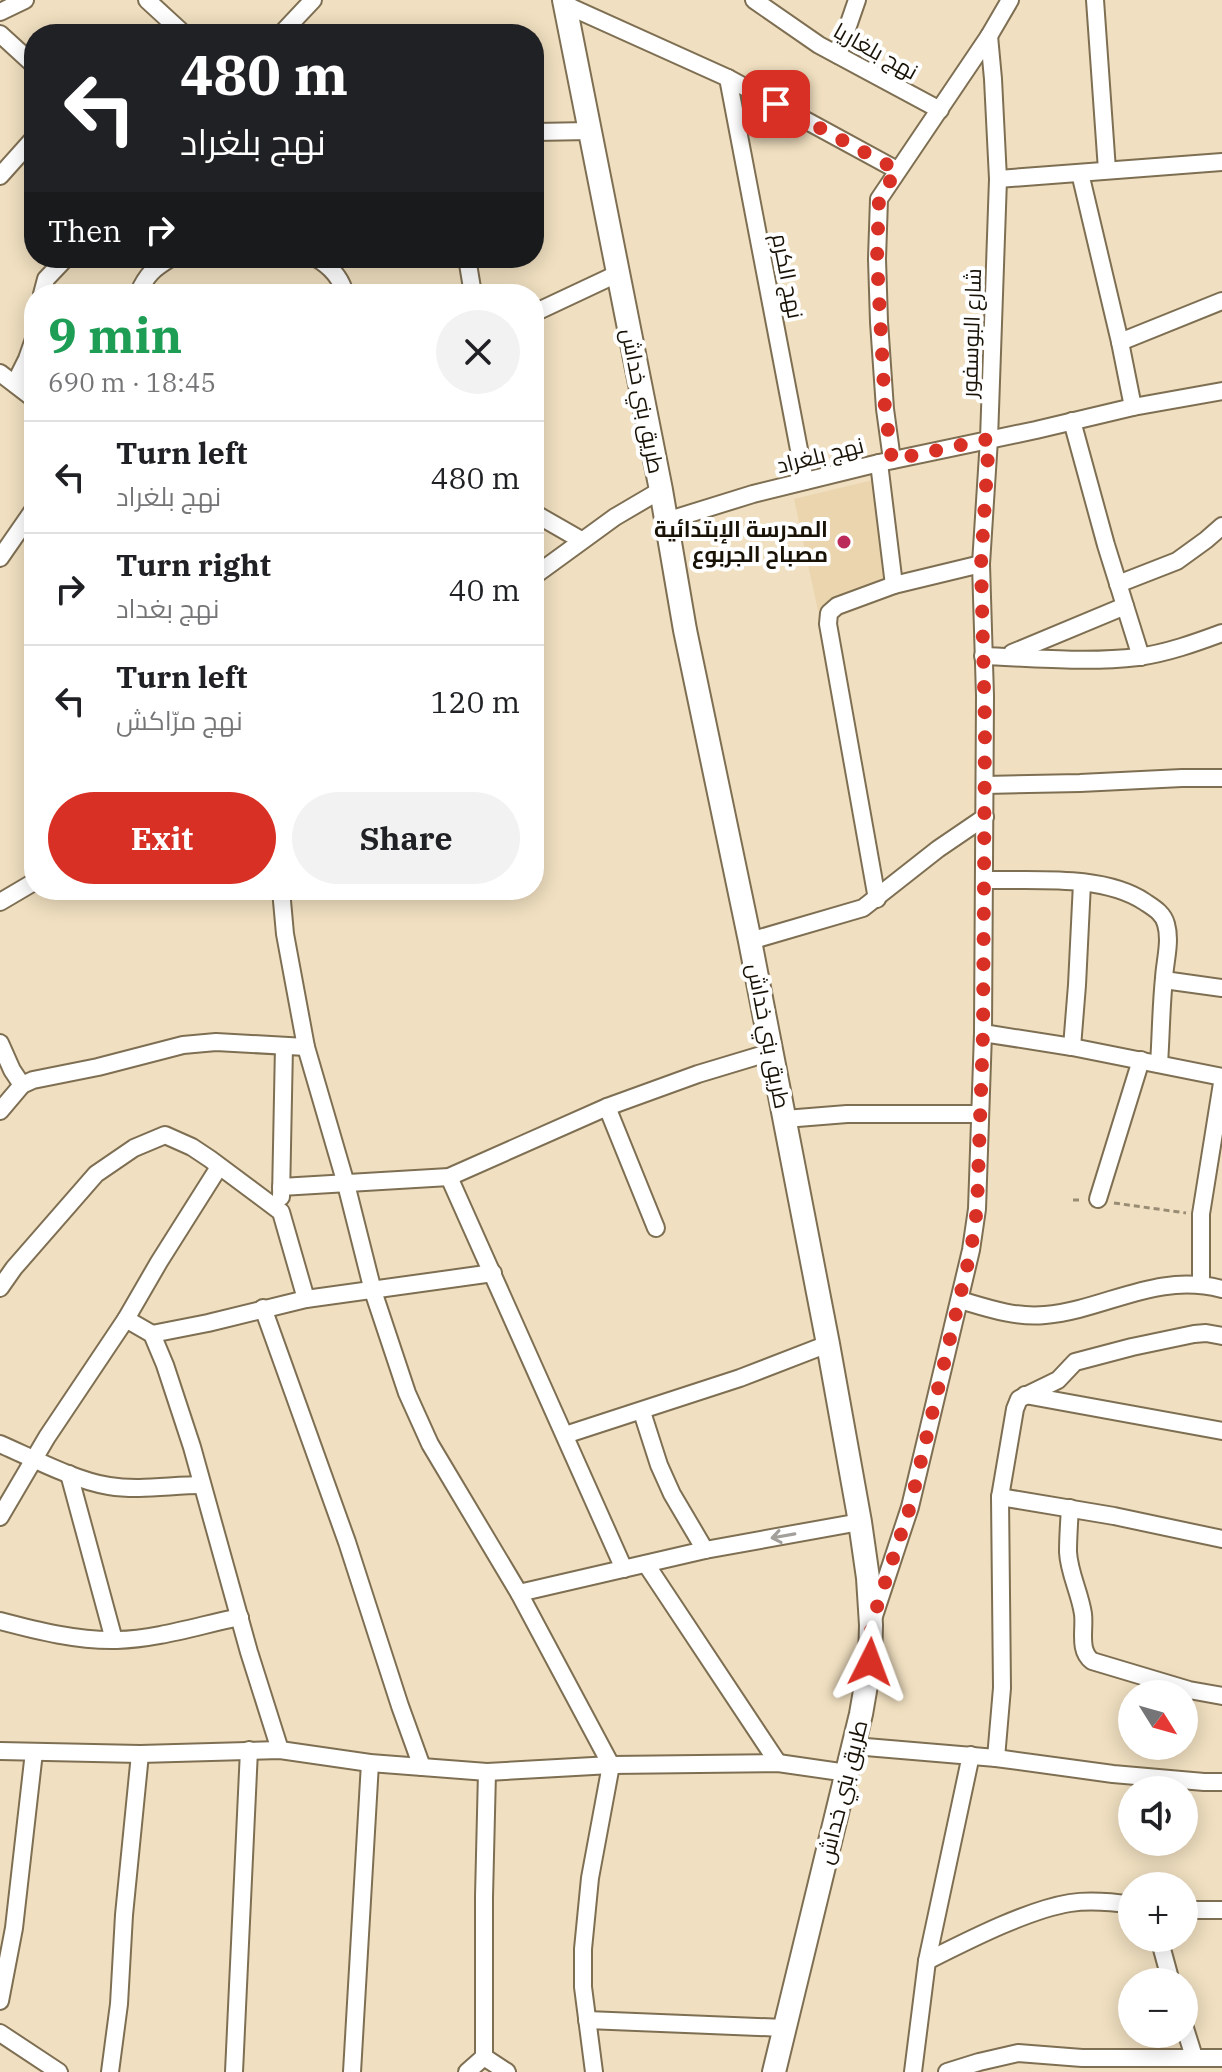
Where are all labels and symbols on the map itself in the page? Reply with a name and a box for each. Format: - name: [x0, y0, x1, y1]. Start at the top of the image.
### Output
- street label: نهج بلغاريا: [828, 15, 924, 87]
- pin: [742, 70, 810, 138]
- street label: نهج الكرم: [764, 231, 811, 321]
- street label: شارع البوسفور: [954, 268, 988, 400]
- street label: طريق بني خداش: [612, 326, 672, 477]
- street label: نهج بلغراد: [773, 430, 867, 480]
- place label: المدرسة الإبتدائية مصباح الجربوع: [654, 514, 828, 569]
- marker: المدرسة الإبتدائية مصباح الجربوع: [835, 533, 853, 551]
- street label: طريق بني خداش: [738, 961, 798, 1112]
- one-way arrow: [771, 1529, 796, 1544]
- position arrow: [828, 1620, 912, 1704]
- north arrow: [1118, 1680, 1198, 1760]
- street label: طريق بني خداش: [810, 1717, 876, 1868]

